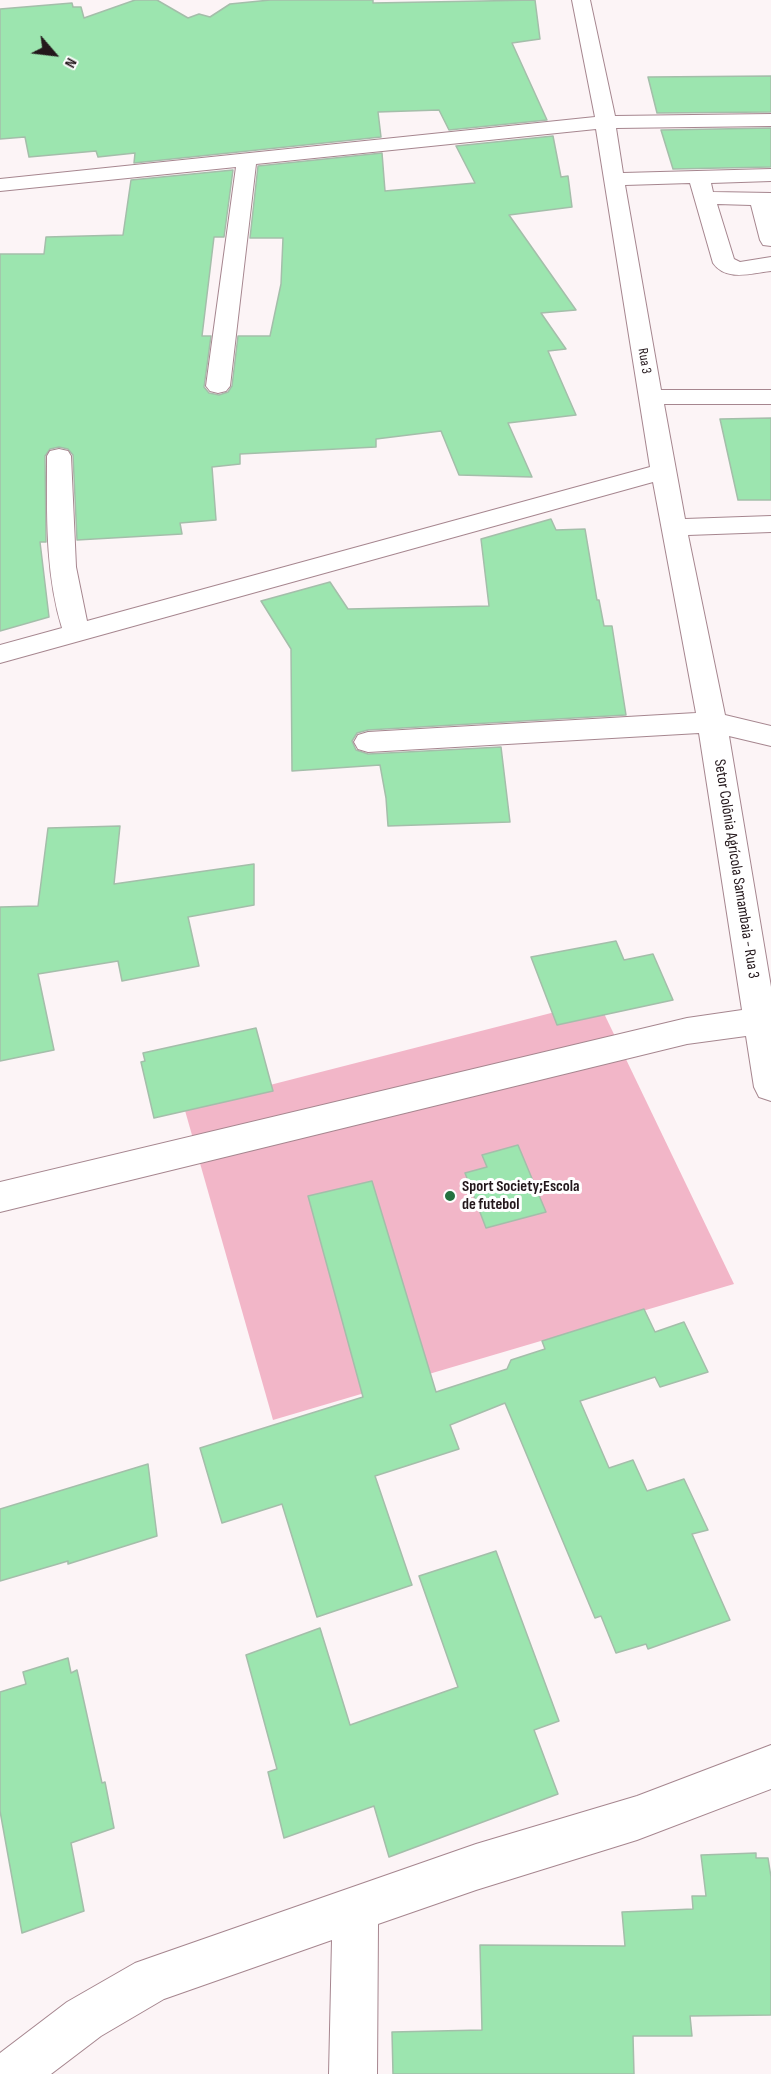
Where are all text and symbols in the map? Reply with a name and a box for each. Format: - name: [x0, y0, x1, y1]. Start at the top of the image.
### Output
- north arrow: [24, 24, 84, 84]
- text: N: [60, 54, 81, 71]
- street label: Rua 3: [634, 347, 654, 375]
- street label: Setor Colônia Agrícola Samambaia - Rua 3: [709, 758, 763, 980]
- place label: Sport Society;Escola de futebol: [462, 1177, 580, 1215]
- marker: Sport Society;Escola de futebol: [443, 1189, 457, 1203]

